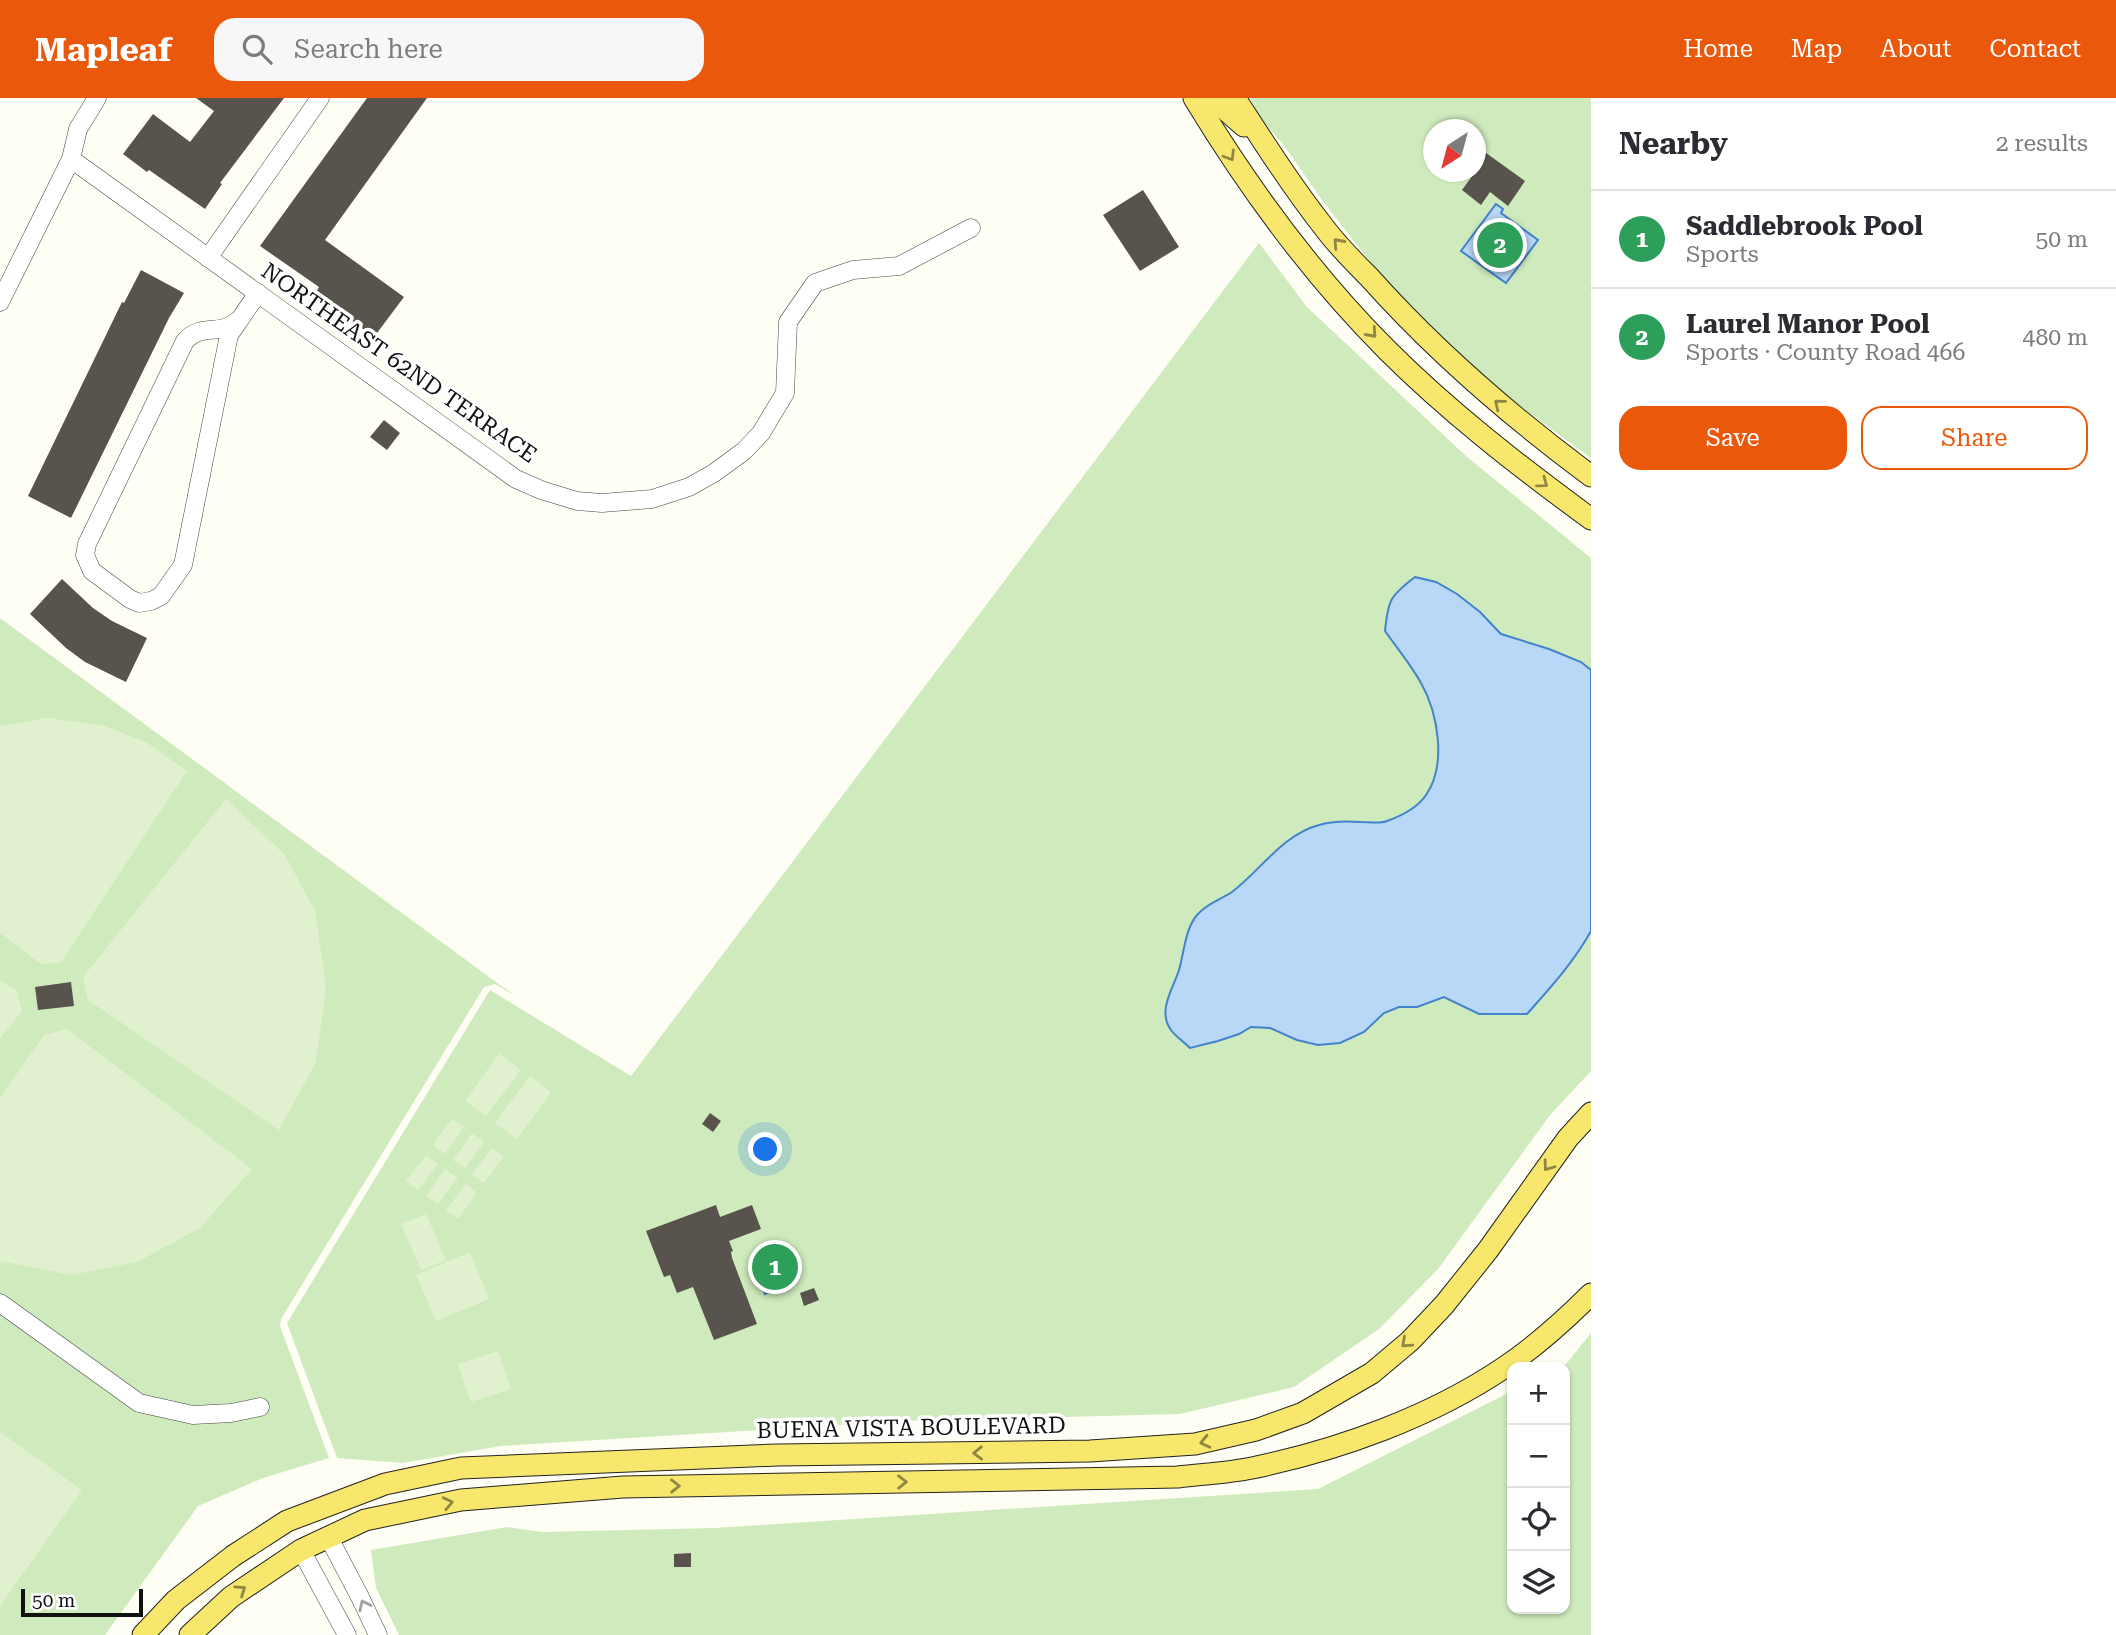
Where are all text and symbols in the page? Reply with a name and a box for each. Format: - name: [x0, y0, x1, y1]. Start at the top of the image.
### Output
- search box: [214, 18, 704, 81]
- text: Mapleaf: [35, 30, 172, 69]
- icon: search: [238, 30, 276, 68]
- text: Search here: [294, 34, 443, 64]
- text: Home: [1683, 35, 1753, 63]
- text: Map: [1791, 35, 1842, 63]
- text: About: [1880, 35, 1951, 63]
- text: Contact: [1989, 35, 2081, 63]
- north arrow: [1423, 119, 1486, 182]
- text: Nearby: [1619, 126, 1728, 161]
- text: 2 results: [1996, 130, 2088, 157]
- one-way arrow: [1222, 148, 1235, 161]
- text: Saddlebrook Pool: [1686, 211, 1923, 241]
- pin: 2: [1477, 219, 1523, 271]
- text: 1: [1636, 226, 1648, 253]
- text: 50 m: [2035, 226, 2088, 253]
- one-way arrow: [1333, 238, 1346, 251]
- text: Sports: [1686, 241, 1759, 268]
- street label: NORTHEAST 62ND TERRACE: [256, 257, 542, 469]
- text: Laurel Manor Pool: [1686, 309, 1930, 339]
- text: 2: [1636, 324, 1648, 351]
- text: 480 m: [2023, 324, 2088, 351]
- one-way arrow: [1364, 325, 1376, 338]
- text: Sports · County Road 466: [1686, 339, 1965, 366]
- one-way arrow: [1494, 399, 1506, 412]
- button: Save: [1619, 406, 1847, 470]
- button: Share: [1861, 406, 2088, 470]
- one-way arrow: [1535, 475, 1547, 487]
- your location: [748, 1132, 782, 1166]
- one-way arrow: [1544, 1158, 1556, 1171]
- pin: 1: [752, 1241, 798, 1293]
- one-way arrow: [1402, 1335, 1415, 1348]
- map controls: [1507, 1362, 1570, 1614]
- button: +: [1507, 1362, 1570, 1425]
- street label: BUENA VISTA BOULEVARD: [756, 1412, 1066, 1444]
- button: −: [1507, 1425, 1570, 1488]
- one-way arrow: [1199, 1434, 1211, 1448]
- one-way arrow: [972, 1445, 983, 1461]
- one-way arrow: [897, 1475, 908, 1490]
- one-way arrow: [670, 1478, 680, 1494]
- button: locate: [1507, 1488, 1570, 1551]
- one-way arrow: [442, 1497, 454, 1512]
- button: layers: [1507, 1551, 1570, 1614]
- scale bar: [21, 1586, 144, 1618]
- one-way arrow: [233, 1586, 246, 1598]
- text: 50 m: [32, 1589, 75, 1612]
- one-way arrow: [358, 1600, 372, 1612]

